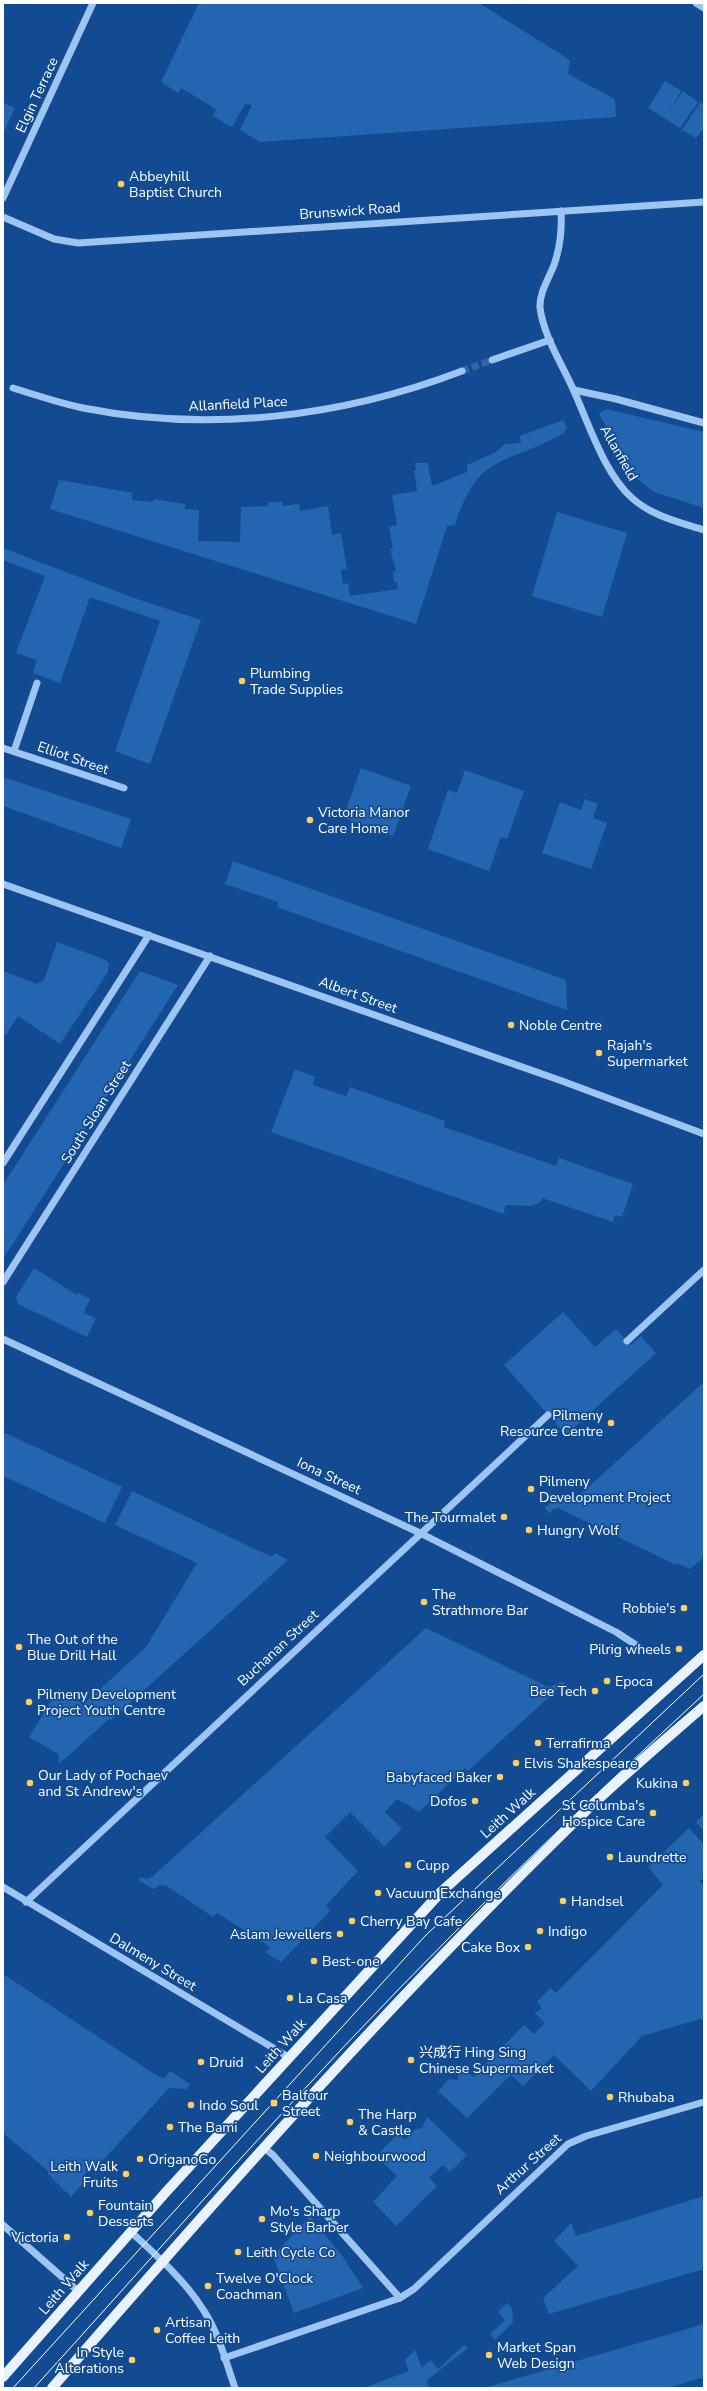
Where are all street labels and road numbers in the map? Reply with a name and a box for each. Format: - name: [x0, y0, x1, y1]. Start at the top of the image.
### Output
- street label: Elgin Terrace: [11, 54, 63, 136]
- street label: Brunswick Road: [299, 198, 401, 224]
- street label: Allanfield Place: [188, 392, 288, 416]
- street label: Allanfield: [595, 422, 643, 484]
- street label: Elliot Street: [35, 737, 111, 779]
- street label: Albert Street: [316, 972, 400, 1018]
- street label: South Sloan Street: [57, 1057, 135, 1167]
- street label: Iona Street: [294, 1453, 364, 1499]
- street label: Buchanan Street: [233, 1605, 323, 1691]
- street label: Leith Walk: [476, 1783, 540, 1843]
- street label: Dalmeny Street: [106, 1929, 200, 1995]
- street label: Leith Walk: [251, 2014, 311, 2078]
- street label: Arthur Street: [491, 2129, 565, 2199]
- street label: Leith Walk: [35, 2254, 94, 2319]

